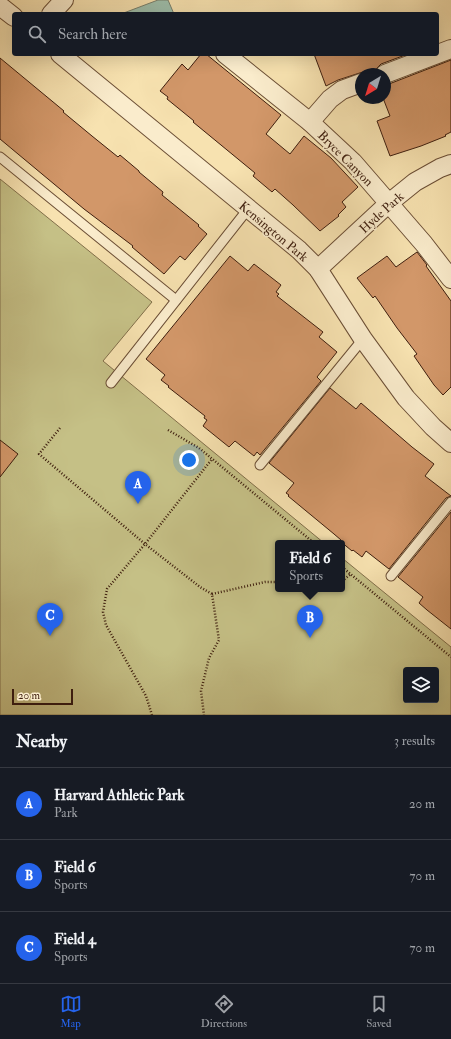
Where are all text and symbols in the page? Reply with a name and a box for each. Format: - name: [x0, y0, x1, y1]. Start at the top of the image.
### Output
- search box: [12, 12, 439, 56]
- icon: search: [26, 23, 48, 45]
- text: Search here: [58, 25, 127, 44]
- north arrow: [355, 68, 391, 104]
- street label: Bryce Canyon: [313, 127, 377, 191]
- street label: Hyde Park: [356, 188, 408, 238]
- street label: Kensington Park: [235, 198, 312, 266]
- your location: [179, 450, 199, 470]
- pin: A: [125, 471, 151, 504]
- popup: [275, 540, 345, 592]
- text: Field 6: [289, 549, 331, 568]
- text: Sports: [289, 568, 323, 584]
- pin: C: [37, 603, 63, 636]
- pin: B: [297, 605, 323, 638]
- map controls: [403, 667, 439, 703]
- button: layers: [403, 667, 439, 703]
- scale bar: [12, 687, 73, 706]
- text: 20 m: [18, 689, 40, 702]
- text: Nearby: [16, 731, 67, 752]
- text: 3 results: [394, 733, 435, 749]
- text: Harvard Athletic Park: [54, 786, 184, 805]
- text: A: [25, 796, 33, 812]
- text: 20 m: [409, 796, 435, 812]
- text: Park: [54, 805, 78, 821]
- text: Field 6: [54, 858, 95, 877]
- text: B: [25, 868, 33, 884]
- text: 70 m: [410, 868, 435, 884]
- text: Sports: [54, 877, 88, 893]
- text: Field 4: [54, 930, 96, 949]
- text: C: [24, 940, 34, 956]
- text: 70 m: [410, 940, 435, 956]
- text: Sports: [54, 949, 88, 965]
- tab: Map: [60, 993, 82, 1030]
- tab: Directions: [201, 993, 247, 1030]
- tab: Saved: [366, 993, 391, 1030]

